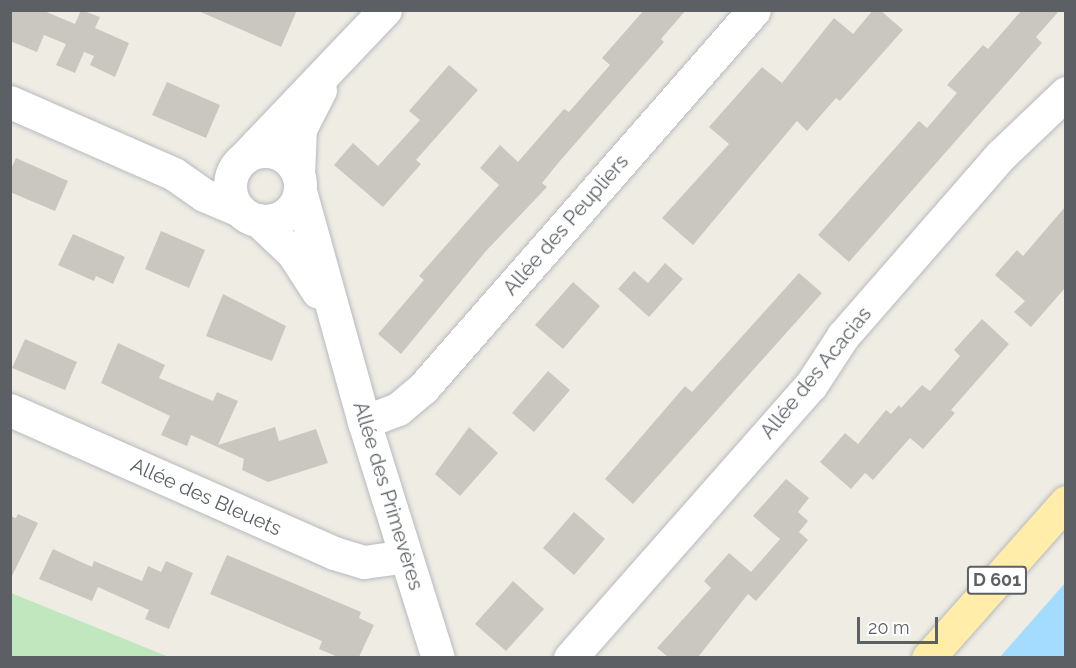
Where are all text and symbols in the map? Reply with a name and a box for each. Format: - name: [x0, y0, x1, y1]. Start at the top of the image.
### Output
- street label: Allée des Peupliers: [498, 150, 634, 300]
- street label: Allée des Acacias: [755, 302, 877, 444]
- street label: Allée des Primevères: [348, 399, 428, 593]
- street label: Allée des Bleuets: [127, 453, 285, 541]
- road number: D 601: [966, 565, 1028, 595]
- scale bar: [860, 605, 941, 643]
- text: 20 m: [868, 617, 910, 638]

